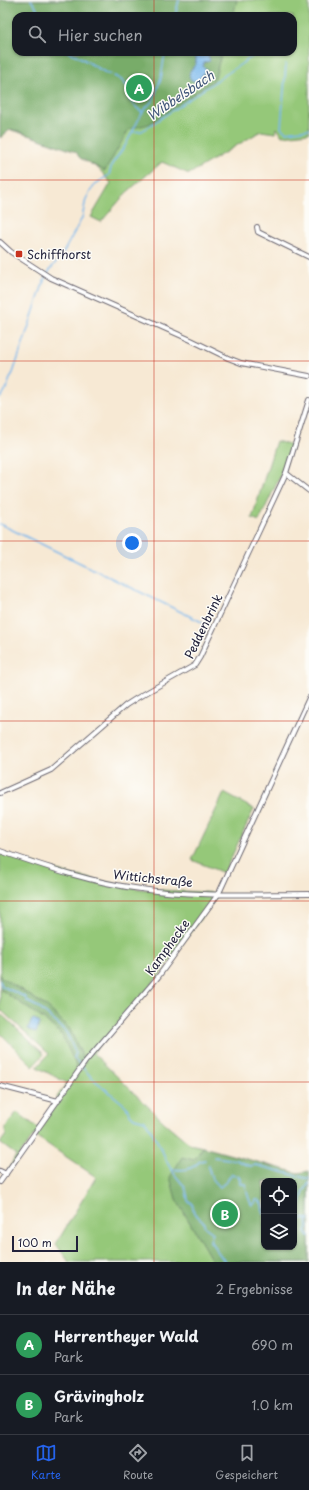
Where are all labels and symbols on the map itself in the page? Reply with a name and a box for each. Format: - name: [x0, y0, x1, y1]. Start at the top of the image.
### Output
- water label: Wibbelsbach: [143, 65, 218, 125]
- pin: A: [126, 73, 152, 103]
- place label: Schiffhorst: [27, 245, 91, 263]
- marker: Schiffhorst: [14, 249, 24, 259]
- your location: [122, 533, 142, 553]
- street label: Peddenbrink: [180, 591, 226, 661]
- street label: Wittichstraße: [112, 865, 194, 891]
- street label: Kamphecke: [140, 915, 194, 979]
- pin: B: [212, 1199, 238, 1229]
- scale bar: [12, 1234, 78, 1253]

